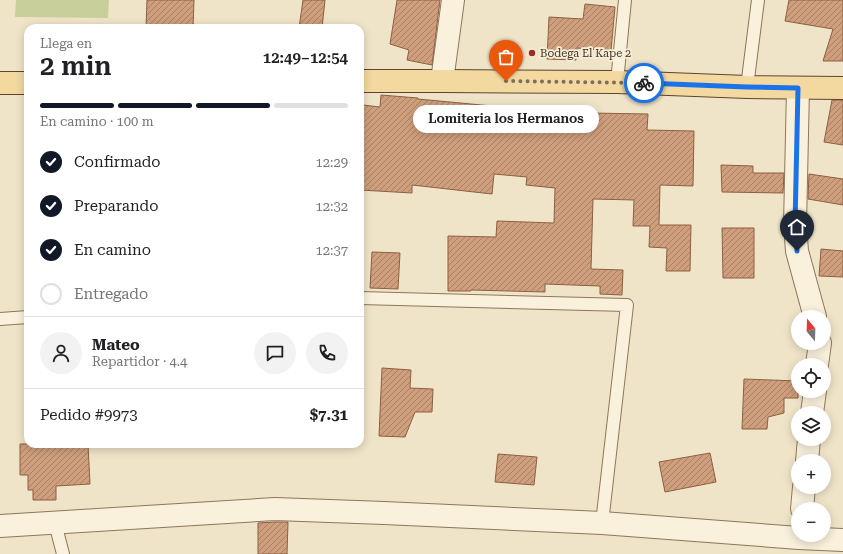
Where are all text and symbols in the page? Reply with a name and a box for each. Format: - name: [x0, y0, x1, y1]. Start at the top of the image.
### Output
- text: Llega en: [40, 36, 92, 51]
- pin: [489, 40, 523, 81]
- icon: bag: [495, 46, 517, 68]
- place label: Bodega El Kape 2: [540, 47, 631, 60]
- marker: Bodega El Kape 2: [527, 48, 537, 58]
- text: 12:49–12:54: [263, 49, 348, 67]
- text: 2 min: [40, 51, 112, 81]
- courier: [624, 63, 664, 103]
- icon: bike: [633, 72, 655, 94]
- callout: Lomiteria los Hermanos: [413, 105, 599, 133]
- text: Lomiteria los Hermanos: [428, 111, 584, 126]
- text: En camino · 100 m: [40, 114, 154, 129]
- icon: check: [40, 151, 62, 173]
- text: Confirmado: [74, 153, 161, 171]
- text: 12:29: [316, 155, 348, 170]
- icon: check: [40, 195, 62, 217]
- text: Preparando: [74, 197, 158, 215]
- text: 12:32: [316, 199, 348, 214]
- pin: [780, 210, 814, 251]
- icon: home: [786, 216, 808, 238]
- icon: check: [40, 239, 62, 261]
- text: En camino: [74, 241, 151, 259]
- text: 12:37: [316, 243, 348, 258]
- text: Entregado: [74, 285, 148, 303]
- north arrow: [791, 310, 831, 350]
- map controls: [791, 310, 831, 542]
- button: person: [40, 332, 82, 374]
- button: chat: [254, 332, 296, 374]
- button: phone: [306, 332, 348, 374]
- text: Mateo: [92, 336, 140, 354]
- text: Repartidor · 4.4: [92, 354, 187, 369]
- button: locate: [791, 358, 831, 398]
- text: Pedido #9973: [40, 406, 138, 424]
- text: $7.31: [310, 406, 348, 424]
- button: layers: [791, 406, 831, 446]
- button: +: [791, 454, 831, 494]
- button: −: [791, 502, 831, 542]

